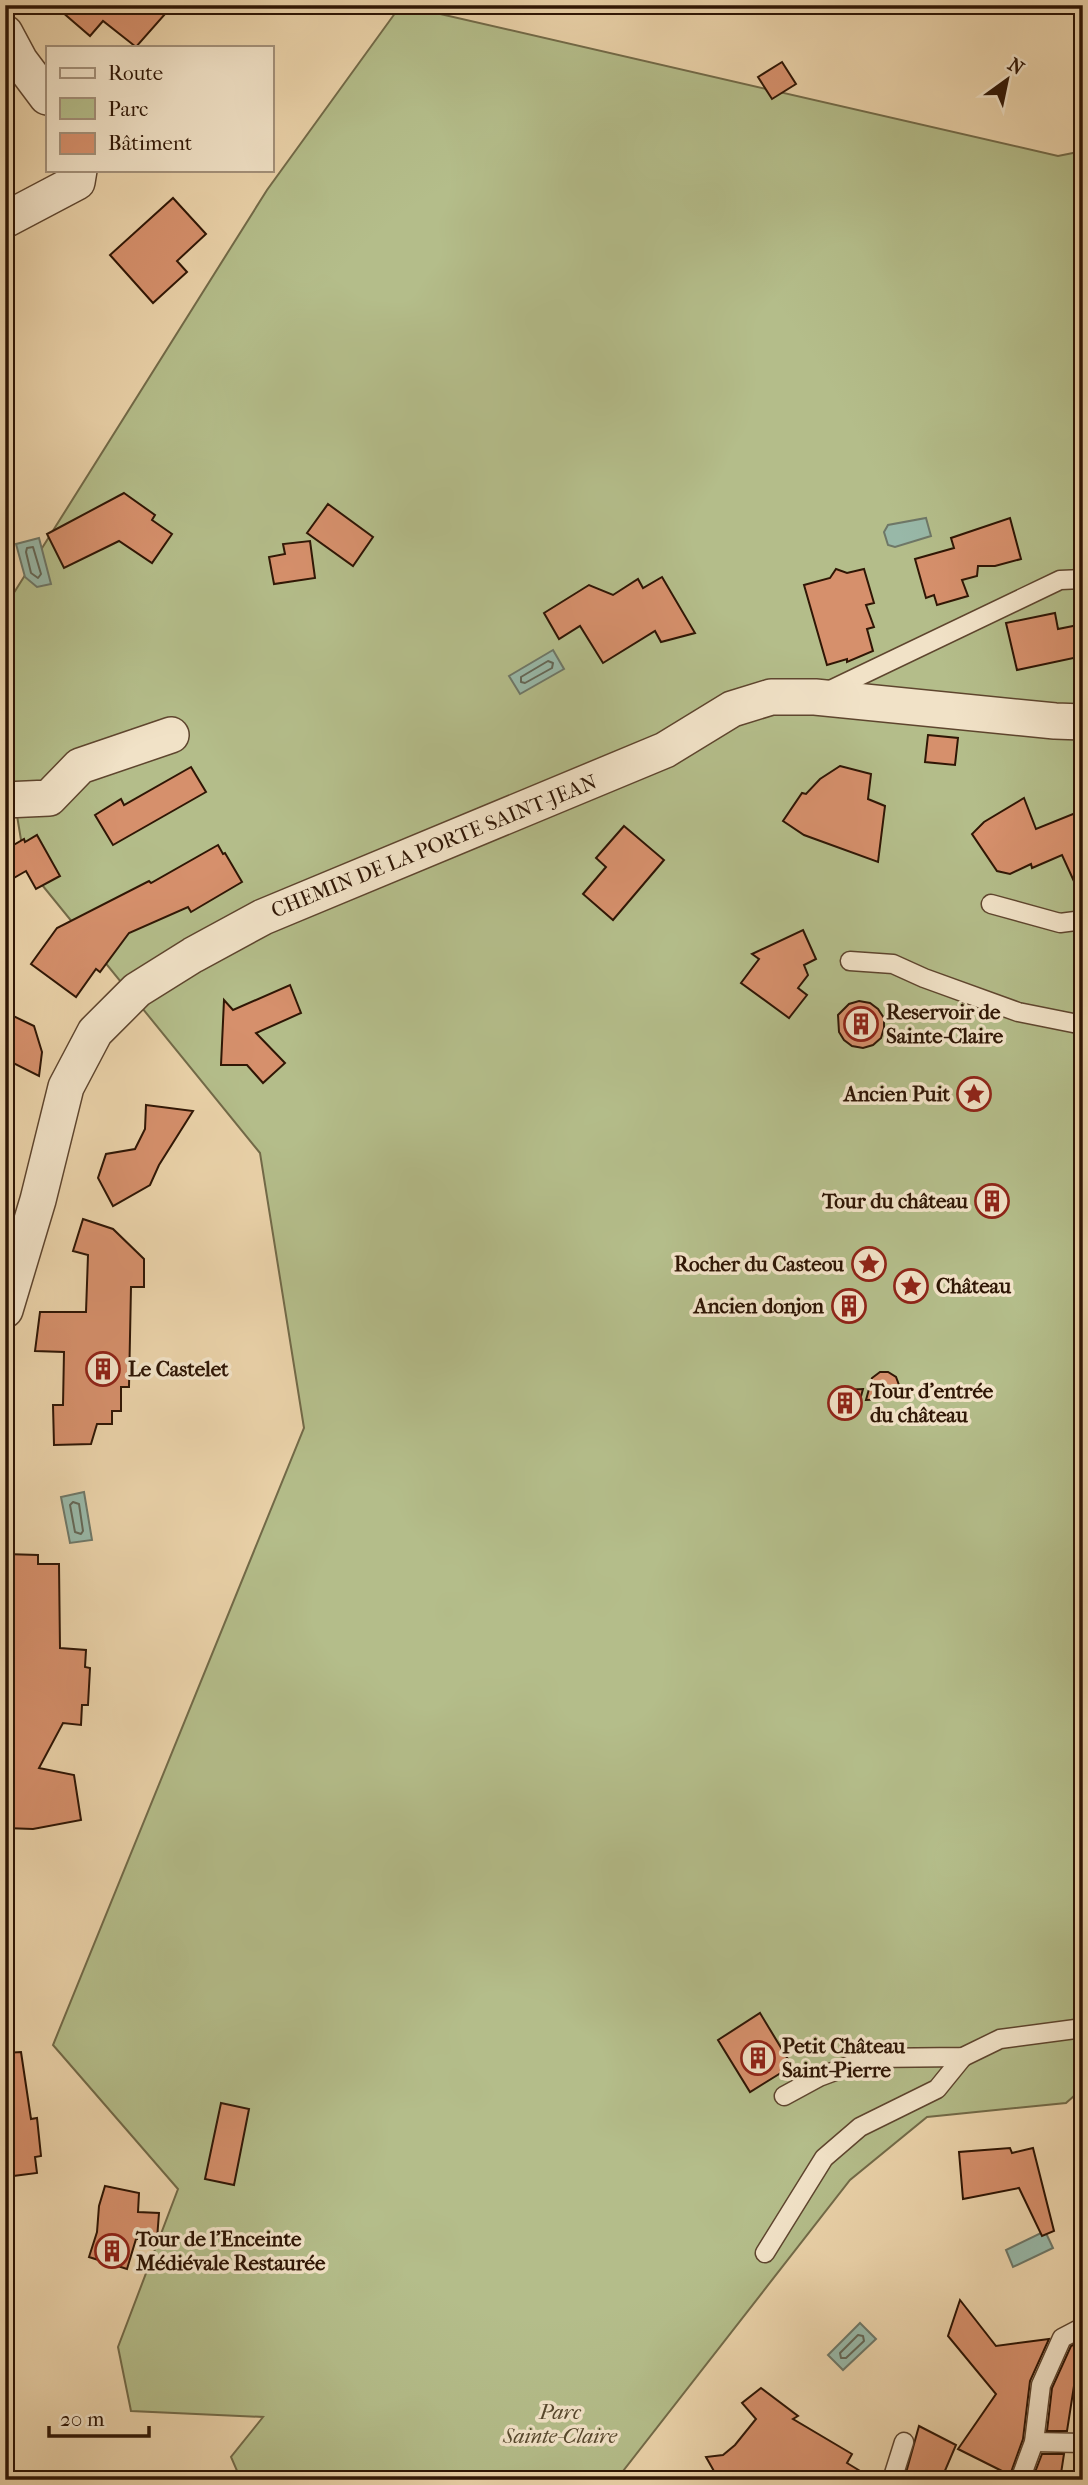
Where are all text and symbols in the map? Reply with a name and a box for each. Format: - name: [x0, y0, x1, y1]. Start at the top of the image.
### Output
- legend: [46, 46, 273, 172]
- north arrow: [972, 46, 1042, 116]
- text: N: [1004, 53, 1028, 80]
- text: Route: [108, 61, 163, 85]
- text: Parc: [108, 97, 148, 121]
- text: Bâtiment: [108, 131, 193, 155]
- street label: CHEMIN DE LA PORTE SAINT-JEAN: [268, 769, 600, 923]
- place label: Reservoir de Sainte-Claire: [886, 1000, 1004, 1048]
- building icon: Reservoir de Sainte-Claire: [842, 1005, 880, 1043]
- place icon: Ancien Puit: [955, 1075, 993, 1113]
- place label: Ancien Puit: [842, 1082, 950, 1106]
- building icon: Tour du château: [973, 1182, 1011, 1220]
- place label: Tour du château: [821, 1189, 968, 1213]
- place icon: Rocher du Casteou: [850, 1245, 888, 1283]
- place label: Rocher du Casteou: [674, 1252, 844, 1276]
- place icon: Château: [892, 1267, 930, 1305]
- place label: Château: [936, 1274, 1011, 1298]
- building icon: Ancien donjon: [830, 1287, 868, 1325]
- place label: Ancien donjon: [692, 1294, 825, 1318]
- building icon: Le Castelet: [84, 1350, 122, 1388]
- place label: Le Castelet: [128, 1357, 229, 1381]
- place label: Tour d'entrée du château: [869, 1379, 994, 1427]
- building icon: Tour d'entrée du château: [826, 1384, 864, 1422]
- place label: Petit Château Saint-Pierre: [782, 2034, 905, 2082]
- building icon: Petit Château Saint-Pierre: [739, 2039, 777, 2077]
- place label: Tour de l'Enceinte Médiévale Restaurée: [135, 2227, 326, 2275]
- building icon: Tour de l'Enceinte Médiévale Restaurée: [93, 2232, 131, 2270]
- scale bar: [49, 2394, 149, 2438]
- park label: Parc Sainte-Claire: [502, 2400, 618, 2448]
- text: 20 m: [60, 2407, 105, 2431]

